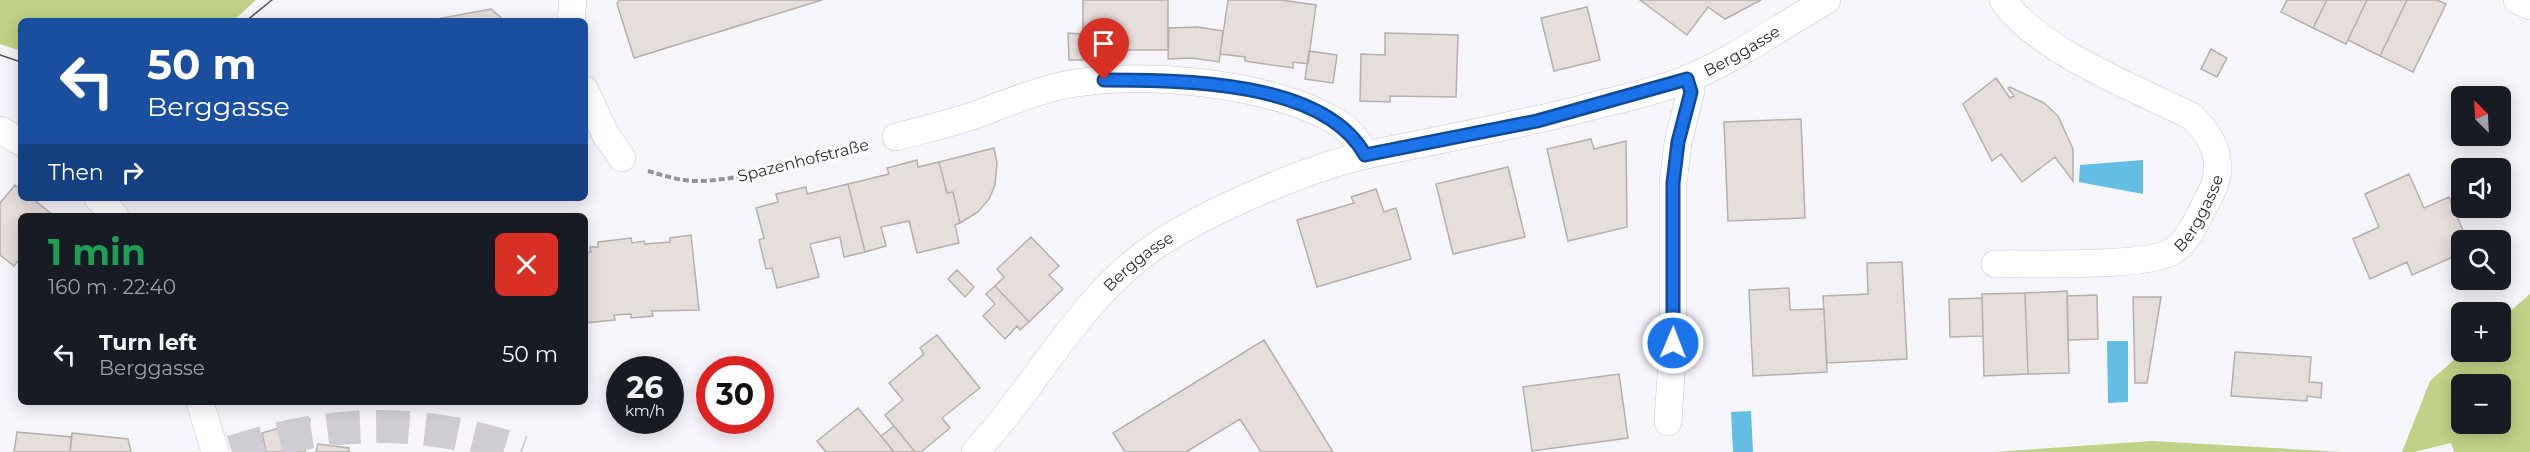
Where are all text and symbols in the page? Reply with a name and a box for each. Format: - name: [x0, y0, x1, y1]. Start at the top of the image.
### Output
- pin: [1078, 18, 1129, 80]
- street label: Berggasse: [1701, 22, 1783, 80]
- icon: arrive: [1087, 27, 1120, 60]
- text: 50 m: [147, 38, 256, 90]
- icon: left: [48, 42, 126, 120]
- north arrow: [2451, 86, 2511, 146]
- map controls: [2451, 86, 2511, 434]
- text: Berggasse: [147, 90, 290, 123]
- street label: Spazenhofstraße: [735, 135, 871, 186]
- icon: right: [116, 156, 149, 189]
- button: sound: [2451, 158, 2511, 218]
- text: Then: [48, 159, 104, 186]
- street label: Berggasse: [2170, 173, 2227, 256]
- street label: Berggasse: [1099, 228, 1177, 295]
- text: 1 min: [48, 230, 146, 274]
- button: search: [2451, 230, 2511, 290]
- button: close: [495, 233, 558, 296]
- text: 160 m · 22:40: [48, 275, 176, 299]
- button: +: [2451, 302, 2511, 362]
- position arrow: [1641, 311, 1705, 375]
- text: Turn left: [99, 329, 197, 356]
- icon: left: [48, 338, 81, 371]
- text: 50 m: [502, 341, 558, 368]
- text: Berggasse: [99, 356, 205, 380]
- speed limit sign: 30: [696, 356, 774, 434]
- text: 26: [627, 369, 663, 406]
- button: −: [2451, 374, 2511, 434]
- text: km/h: [625, 401, 665, 420]

